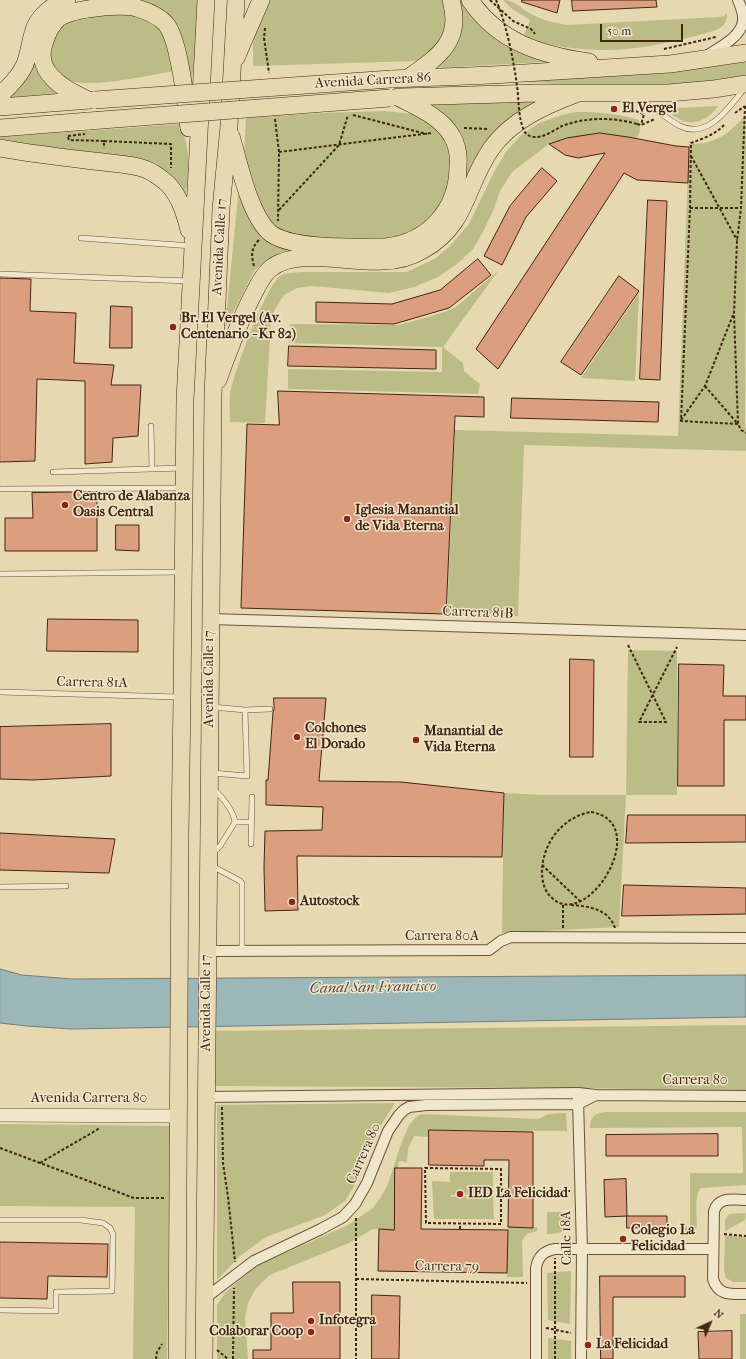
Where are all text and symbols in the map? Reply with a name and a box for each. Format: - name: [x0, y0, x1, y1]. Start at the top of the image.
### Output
- scale bar: [602, 16, 685, 42]
- text: 50 m: [607, 24, 631, 38]
- street label: Avenida Carrera 86: [314, 70, 432, 92]
- place label: El Vergel: [622, 101, 677, 117]
- marker: El Vergel: [609, 104, 619, 114]
- street label: Avenida Calle 17: [209, 198, 231, 296]
- place label: Br. El Vergel (Av. Centenario - Kr 82): [181, 311, 296, 344]
- marker: Br. El Vergel (Av. Centenario - Kr 82): [168, 322, 178, 332]
- place label: Centro de Alabanza Oasis Central: [73, 489, 190, 522]
- marker: Centro de Alabanza Oasis Central: [60, 500, 70, 510]
- place label: Iglesia Manantial de Vida Eterna: [355, 503, 459, 536]
- marker: Iglesia Manantial de Vida Eterna: [342, 514, 352, 524]
- street label: Carrera 81B: [442, 603, 514, 623]
- street label: Avenida Calle 17: [202, 631, 218, 727]
- street label: Carrera 81A: [56, 674, 128, 692]
- place label: Colchones El Dorado: [305, 721, 366, 754]
- place label: Manantial de Vida Eterna: [424, 724, 503, 756]
- marker: Colchones El Dorado: [292, 732, 302, 742]
- marker: Manantial de Vida Eterna: [411, 735, 421, 745]
- place label: Autostock: [300, 894, 360, 910]
- marker: Autostock: [287, 897, 297, 907]
- street label: Carrera 80A: [405, 929, 479, 945]
- street label: Avenida Calle 17: [199, 955, 215, 1051]
- water label: Canal San Francisco: [310, 978, 436, 998]
- street label: Carrera 80: [663, 1073, 727, 1089]
- street label: Avenida Carrera 80: [31, 1091, 147, 1107]
- street label: Carrera 80: [343, 1121, 385, 1187]
- place label: IED La Felicidad: [468, 1186, 568, 1202]
- marker: IED La Felicidad: [455, 1189, 465, 1199]
- street label: Calle 18A: [558, 1211, 576, 1265]
- place label: Colegio La Felicidad: [631, 1223, 695, 1256]
- marker: Colegio La Felicidad: [618, 1234, 628, 1244]
- street label: Carrera 79: [415, 1258, 479, 1276]
- north arrow: [690, 1303, 730, 1343]
- text: N: [711, 1306, 726, 1322]
- place label: Infotegra: [319, 1313, 376, 1329]
- marker: Infotegra: [306, 1316, 316, 1326]
- place label: Colaborar Coop: [209, 1324, 303, 1340]
- marker: Colaborar Coop: [306, 1327, 316, 1337]
- place label: La Felicidad: [596, 1337, 668, 1353]
- marker: La Felicidad: [583, 1340, 593, 1350]

